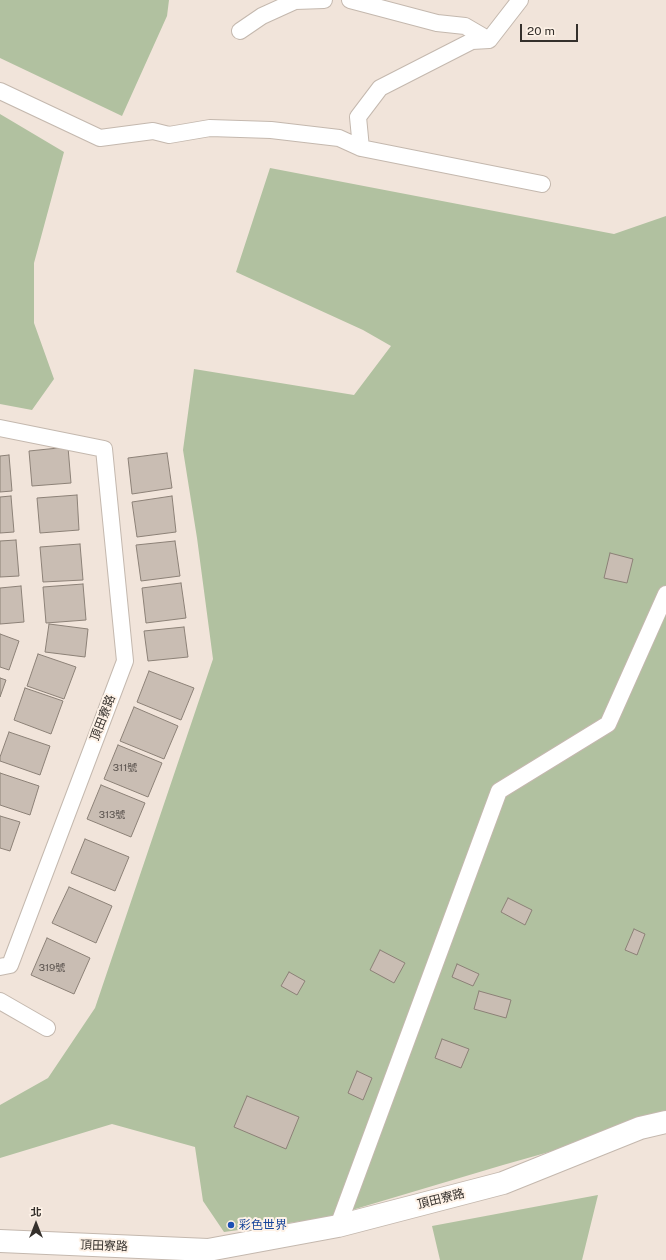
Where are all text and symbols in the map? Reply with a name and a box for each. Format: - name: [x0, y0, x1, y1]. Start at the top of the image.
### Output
- scale bar: [522, 16, 580, 42]
- text: 20 m: [527, 24, 555, 38]
- street label: 頂田寮路: [88, 693, 118, 743]
- house number: 311號: [113, 762, 137, 774]
- house number: 313號: [99, 809, 125, 821]
- house number: 319號: [39, 962, 65, 974]
- street label: 頂田寮路: [416, 1186, 466, 1212]
- north arrow: [16, 1204, 56, 1244]
- text: 北: [31, 1206, 42, 1218]
- place label: 彩色世界: [239, 1218, 287, 1232]
- marker: 彩色世界: [226, 1220, 236, 1230]
- street label: 頂田寮路: [80, 1238, 128, 1254]

